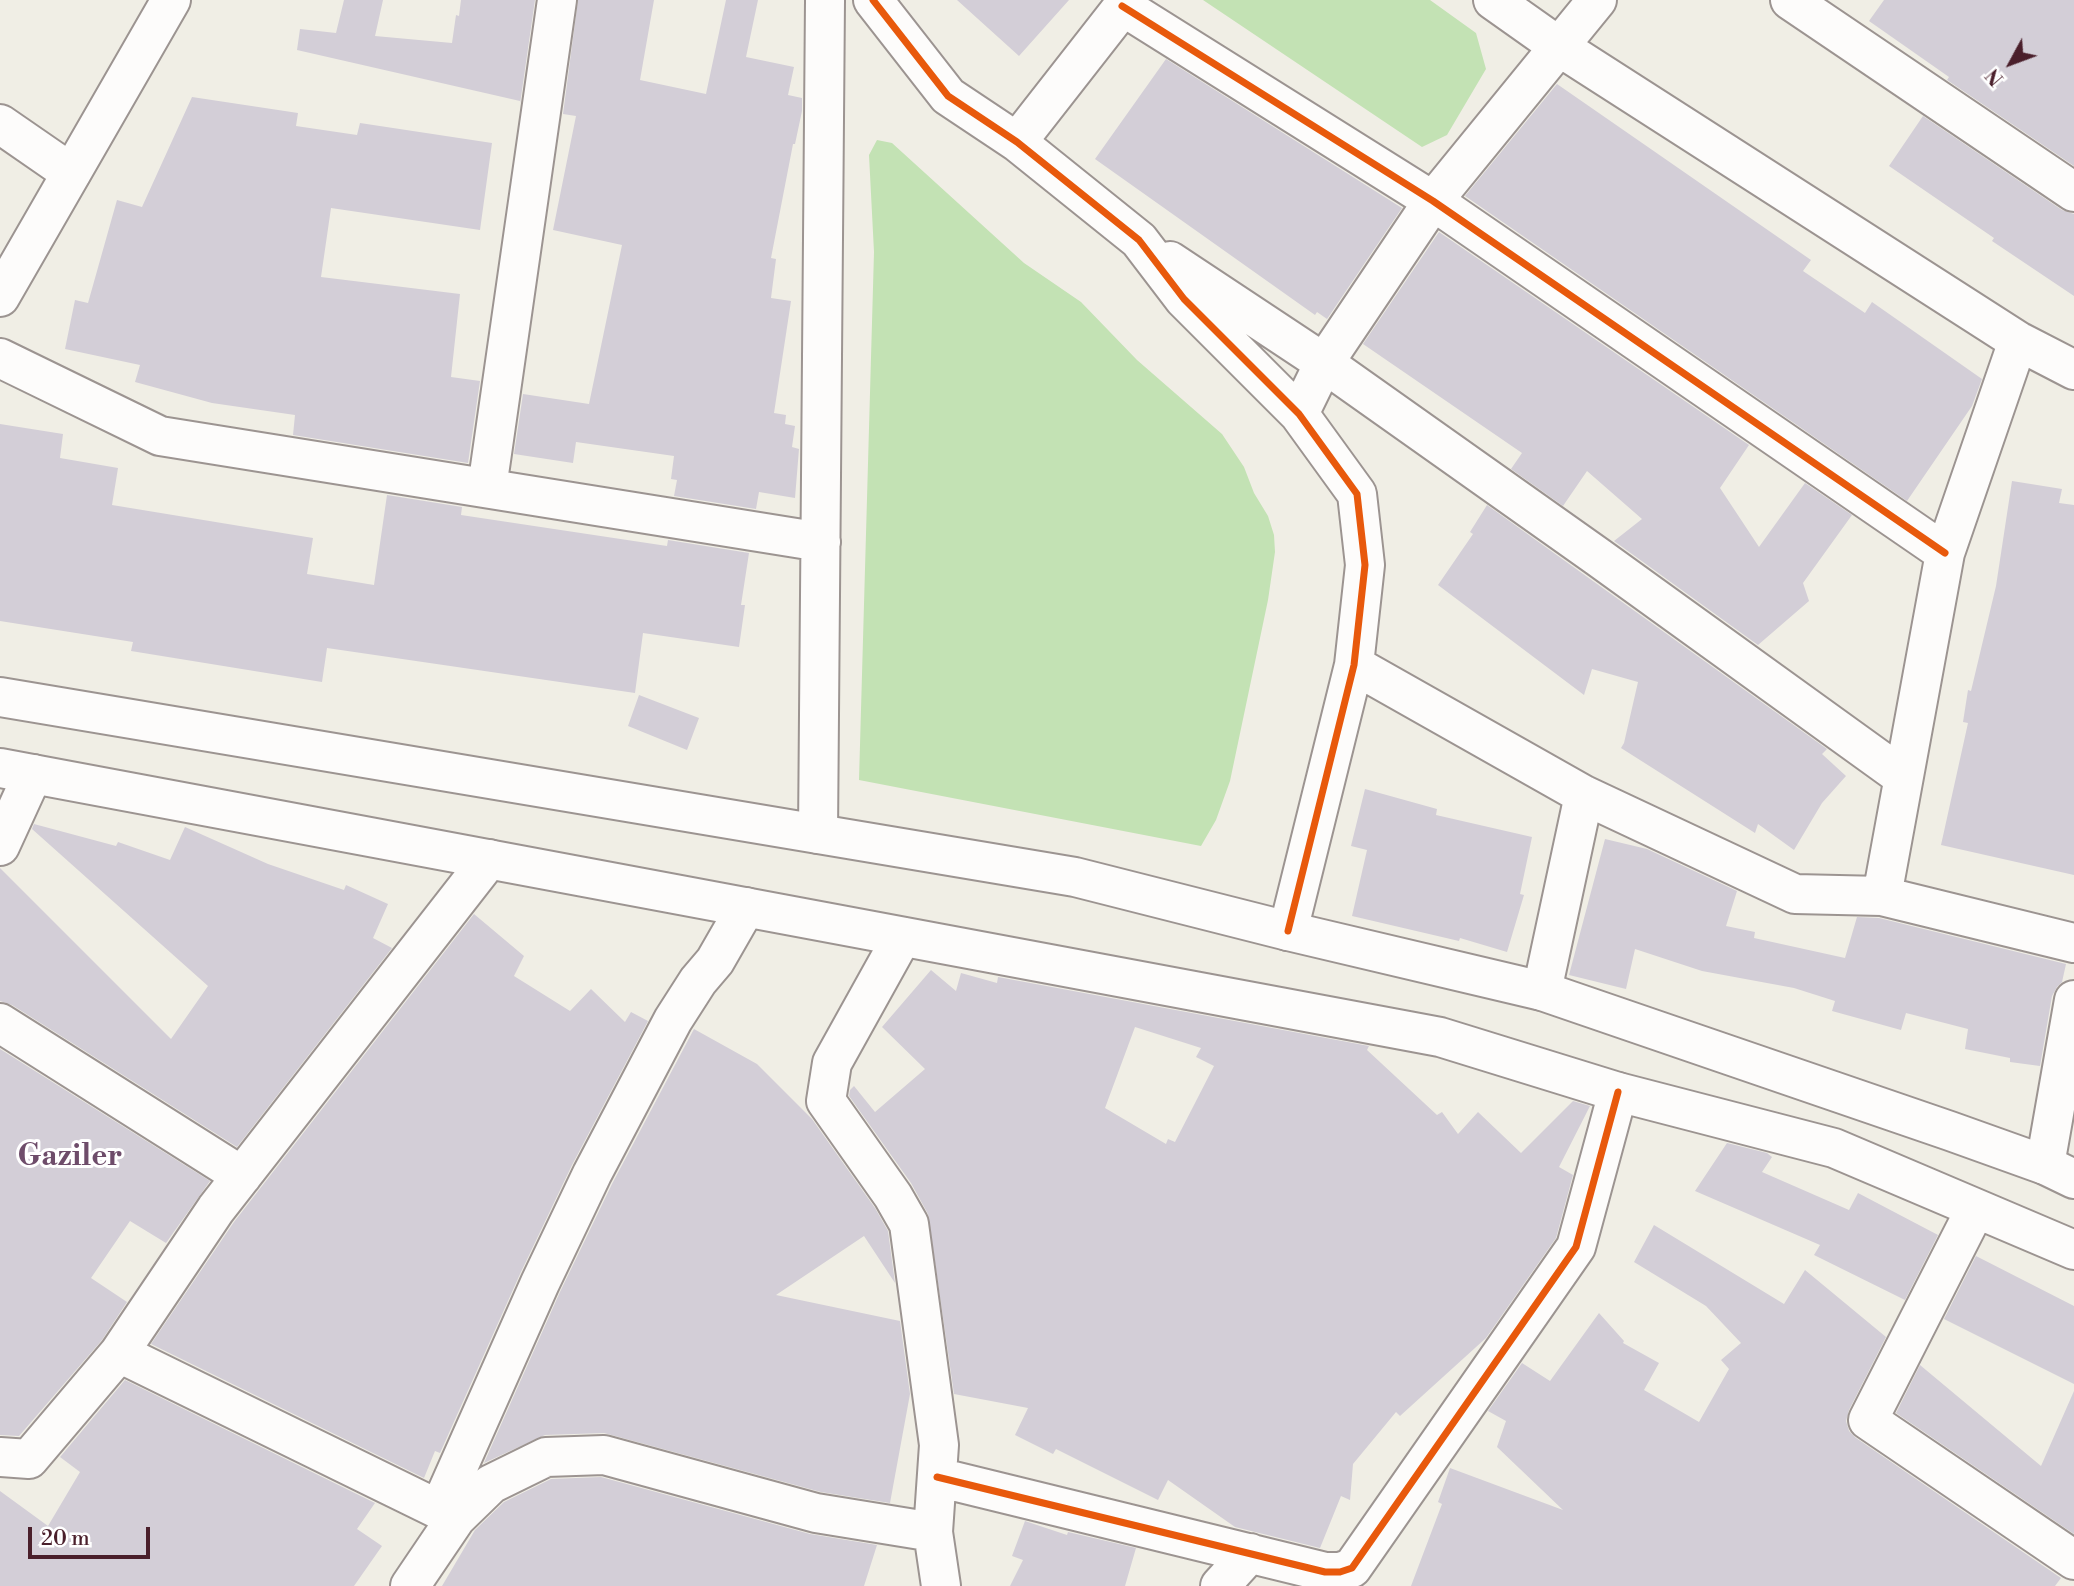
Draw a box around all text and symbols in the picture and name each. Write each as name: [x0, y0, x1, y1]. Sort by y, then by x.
north arrow: [1976, 28, 2046, 98]
text: N: [1981, 63, 2009, 90]
district label: Gaziler: [18, 1140, 122, 1176]
scale bar: [32, 1512, 154, 1556]
text: 20 m: [41, 1526, 90, 1552]

